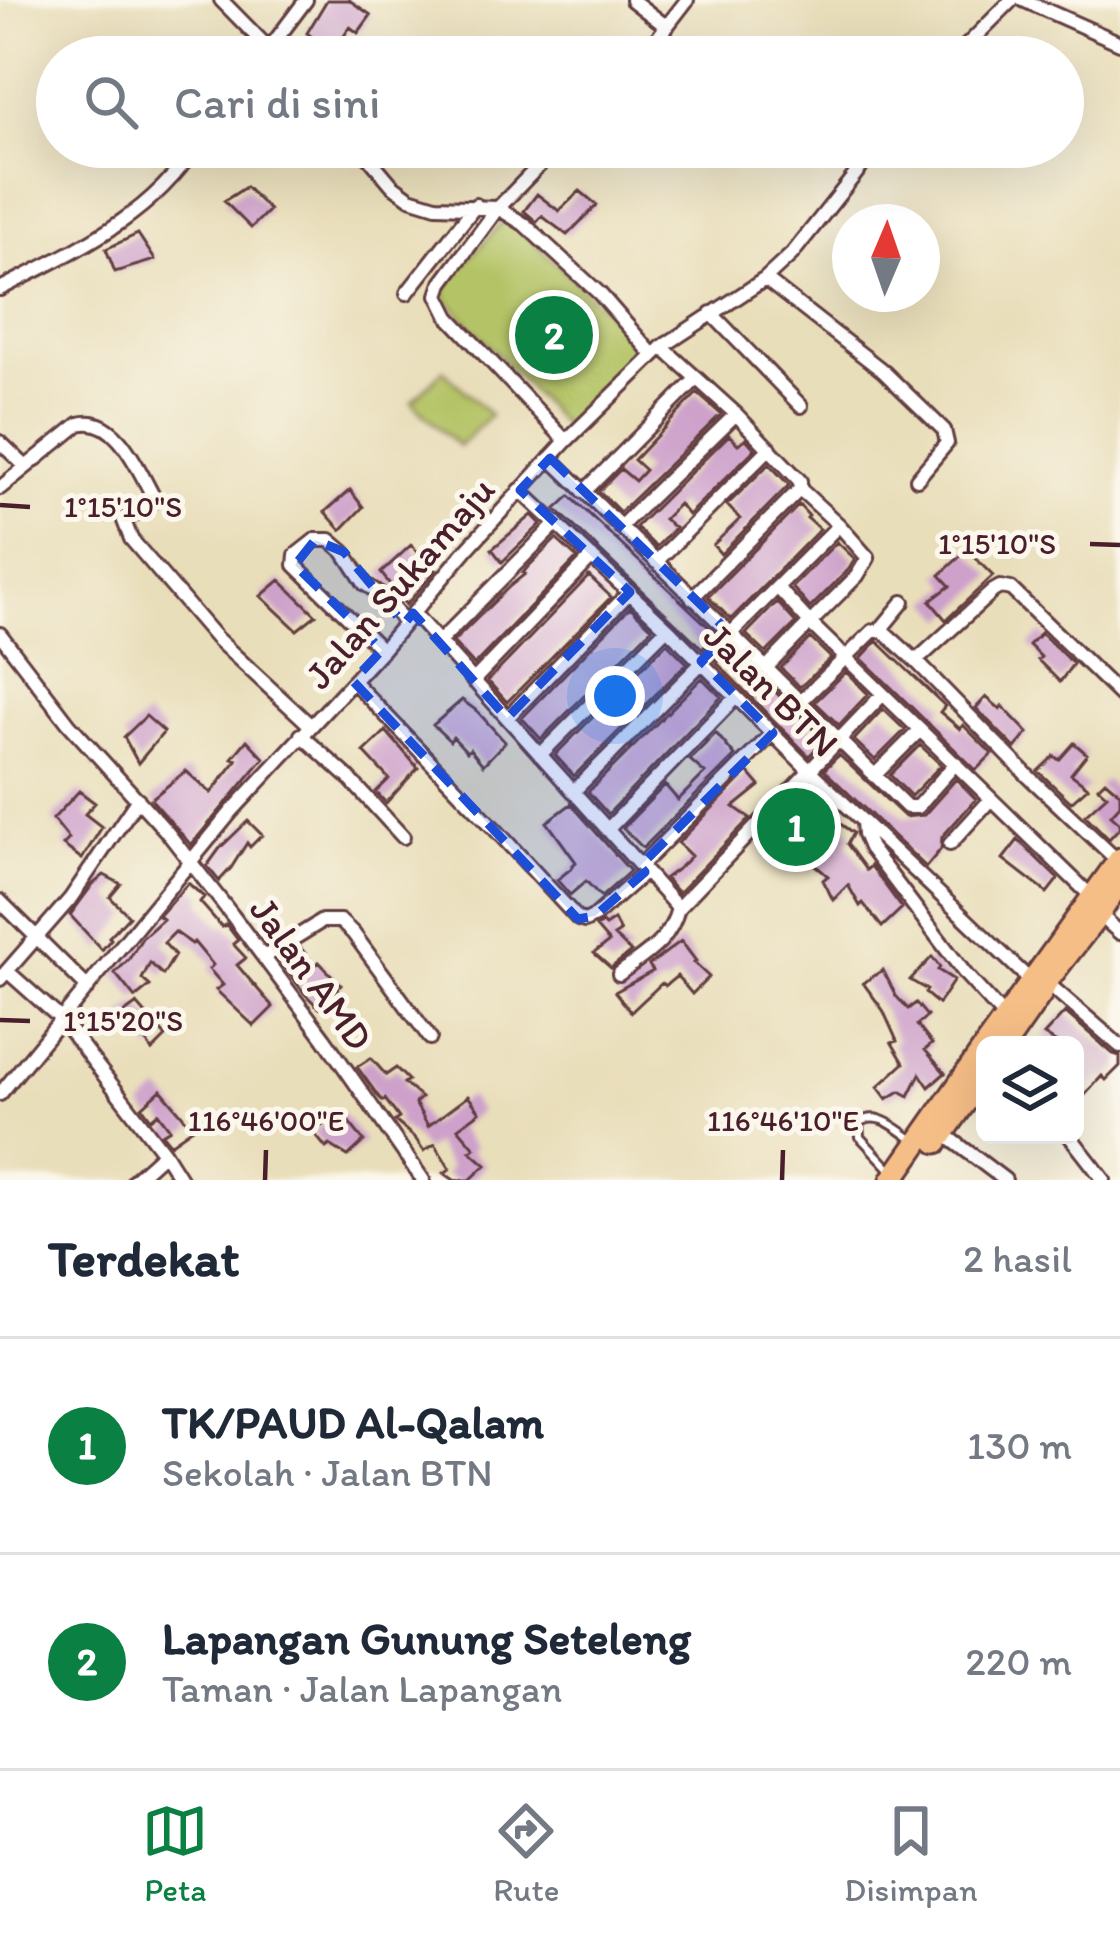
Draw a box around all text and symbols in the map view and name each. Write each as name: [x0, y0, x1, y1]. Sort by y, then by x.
search box: [36, 36, 1084, 168]
icon: search: [78, 69, 144, 135]
text: Cari di sini: [174, 75, 380, 129]
north arrow: [832, 204, 940, 312]
pin: 2: [515, 290, 593, 380]
street label: Jalan Sukamaju: [294, 467, 504, 698]
text: 1°15'10"S: [64, 488, 182, 525]
text: 1°15'10"S: [938, 525, 1056, 562]
street label: Jalan BTN: [695, 612, 849, 766]
your location: [585, 666, 645, 726]
pin: 1: [757, 782, 835, 872]
street label: Jalan AMD: [240, 887, 383, 1059]
text: 1°15'20"S: [63, 1002, 183, 1039]
map controls: [976, 1036, 1084, 1144]
button: layers: [976, 1036, 1084, 1144]
text: 116°46'00"E: [188, 1102, 344, 1139]
text: 116°46'10"E: [707, 1102, 859, 1139]
text: Terdekat: [48, 1228, 240, 1289]
text: 2 hasil: [963, 1235, 1072, 1282]
text: TK/PAUD Al-Qalam: [162, 1395, 544, 1449]
text: 1: [78, 1422, 96, 1469]
text: 130 m: [967, 1422, 1072, 1469]
text: Sekolah · Jalan BTN: [162, 1449, 493, 1496]
text: Lapangan Gunung Seteleng: [162, 1611, 691, 1665]
text: 2: [77, 1638, 97, 1685]
text: 220 m: [965, 1638, 1072, 1685]
text: Taman · Jalan Lapangan: [162, 1665, 562, 1712]
tab: Peta: [142, 1798, 208, 1909]
tab: Rute: [493, 1798, 560, 1909]
tab: Disimpan: [844, 1798, 978, 1909]

